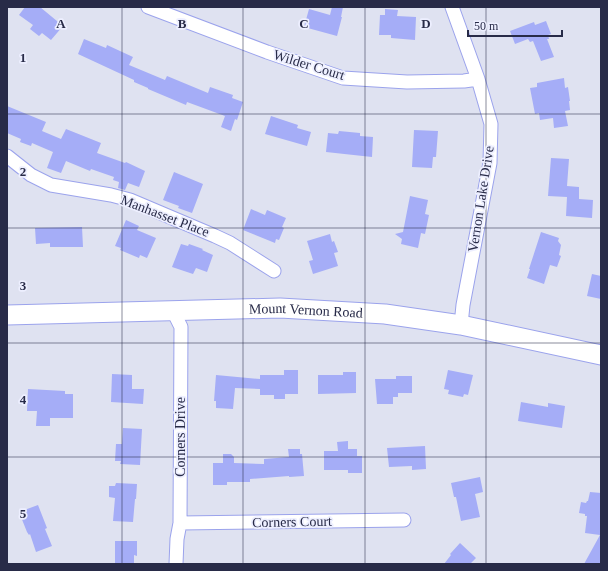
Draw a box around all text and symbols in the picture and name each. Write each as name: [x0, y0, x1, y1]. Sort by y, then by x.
scale bar: [468, 12, 562, 38]
text: A: [56, 16, 66, 31]
text: B: [178, 16, 187, 31]
text: C: [299, 16, 309, 31]
text: D: [421, 16, 431, 31]
text: 50 m: [474, 19, 499, 33]
street label: Wilder Court: [272, 47, 347, 83]
text: 1: [20, 50, 26, 65]
street label: Vernon Lake Drive: [465, 145, 497, 253]
text: 2: [20, 164, 26, 179]
street label: Manhasset Place: [119, 192, 211, 240]
text: 3: [20, 278, 27, 293]
street label: Mount Vernon Road: [249, 300, 363, 320]
text: 4: [20, 392, 27, 407]
street label: Corners Drive: [173, 397, 188, 477]
text: 5: [20, 506, 27, 521]
street label: Corners Court: [252, 514, 332, 530]

